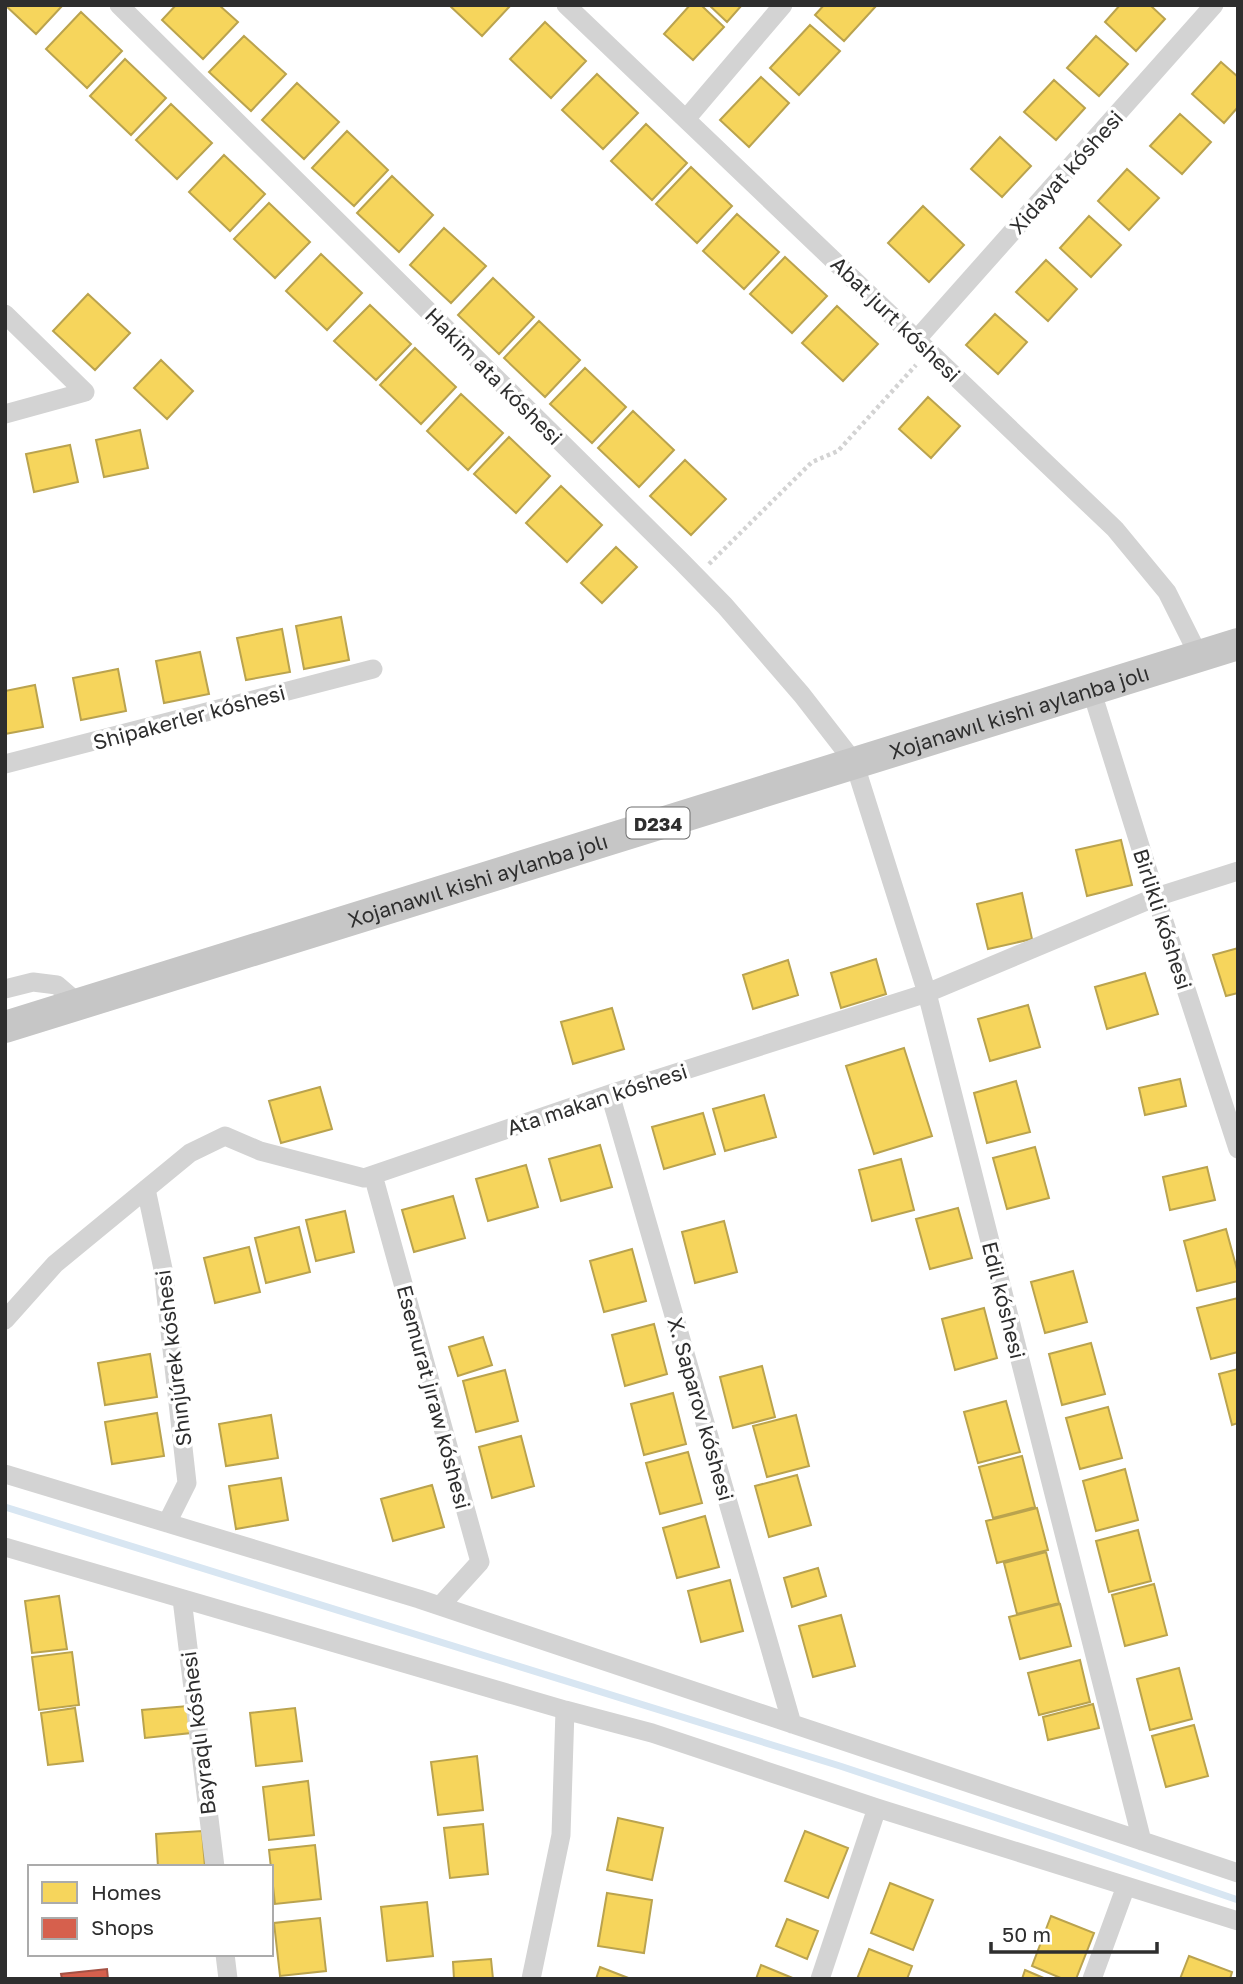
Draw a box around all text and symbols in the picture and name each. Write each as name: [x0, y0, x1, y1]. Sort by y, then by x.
street label: Xidayat kóshesi: [1004, 105, 1128, 239]
street label: Abat jurt kóshesi: [826, 251, 966, 387]
street label: Hakim ata kóshesi: [420, 302, 568, 450]
street label: Xojanawıl kishi aylanba jolı: [886, 659, 1152, 765]
street label: Shipakerler kóshesi: [90, 679, 288, 755]
road number: D234: [626, 808, 690, 838]
street label: Xojanawıl kishi aylanba jolı: [345, 828, 611, 933]
street label: Birlikli kóshesi: [1128, 845, 1198, 993]
street label: Ata makan kóshesi: [504, 1058, 690, 1140]
street label: Edil kóshesi: [977, 1239, 1031, 1361]
street label: Shınjúrek kóshesi: [149, 1268, 197, 1448]
street label: Esemurat jıraw kóshesi: [392, 1282, 476, 1512]
street label: X. Saparov kóshesi: [662, 1314, 740, 1504]
street label: Bayraqlı kóshesi: [175, 1650, 221, 1816]
legend: [28, 1865, 273, 1956]
text: Homes: [91, 1879, 161, 1905]
scale bar: [991, 1910, 1157, 1954]
text: Shops: [91, 1914, 154, 1940]
text: 50 m: [1002, 1921, 1051, 1947]

